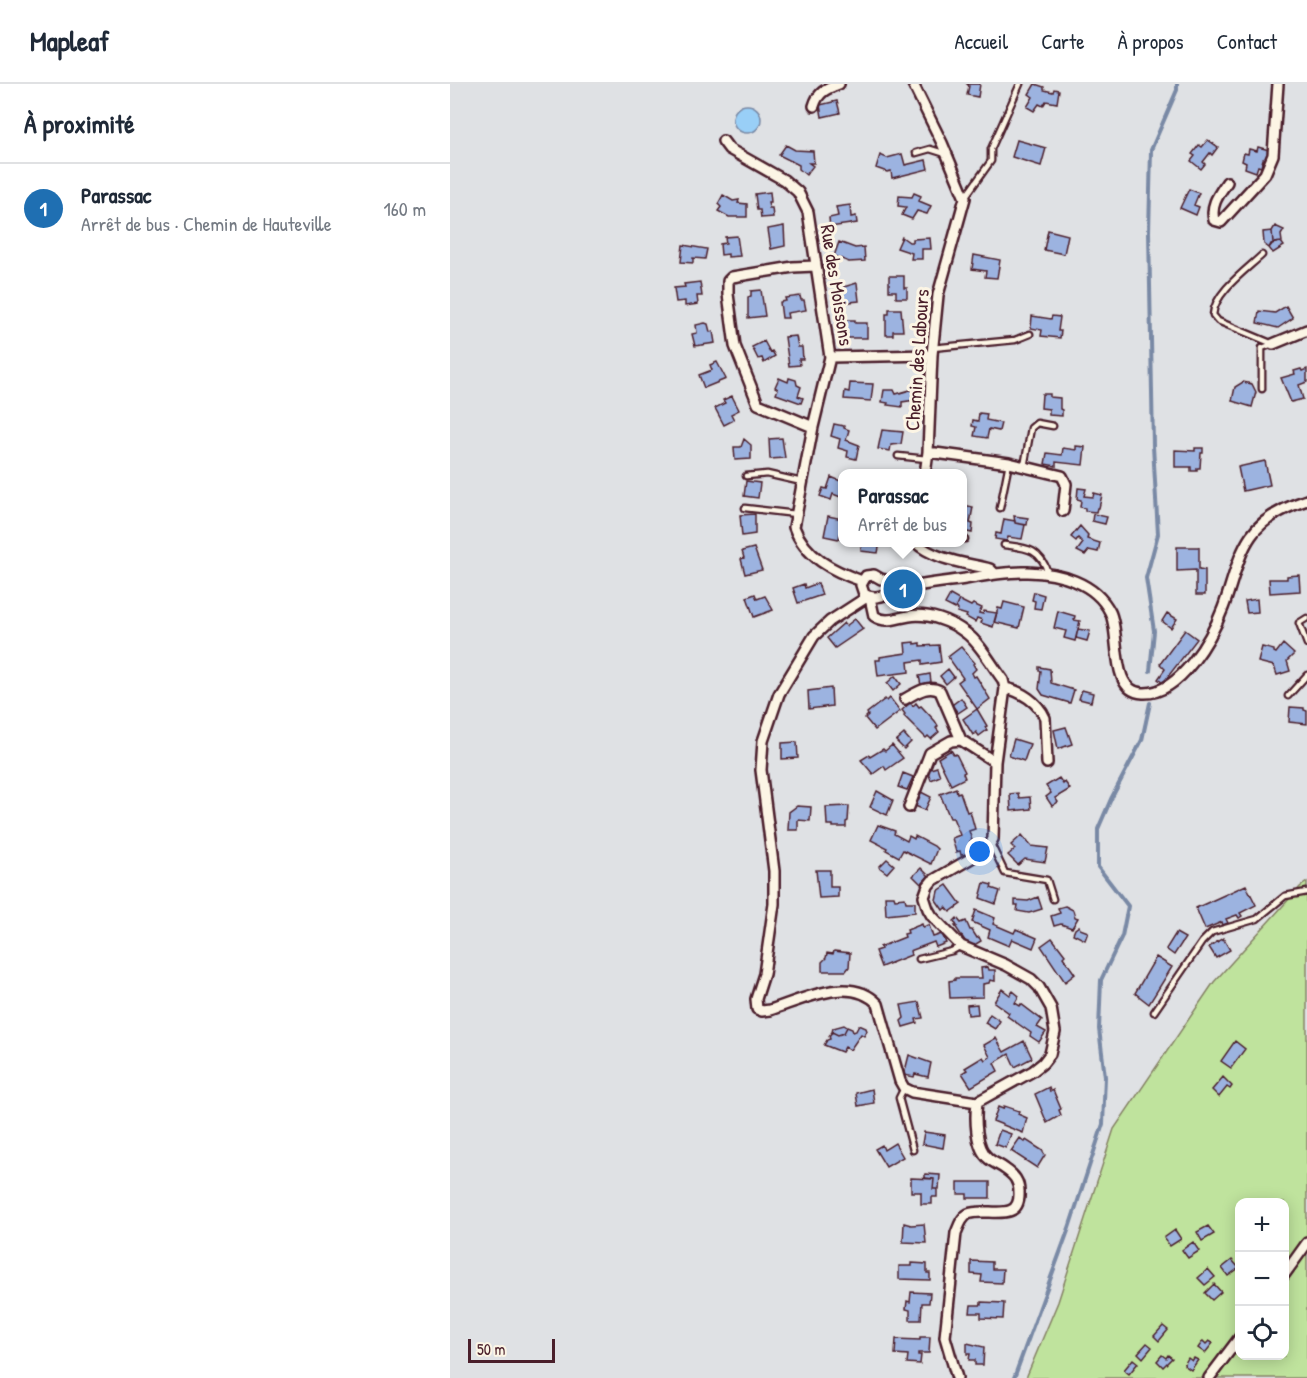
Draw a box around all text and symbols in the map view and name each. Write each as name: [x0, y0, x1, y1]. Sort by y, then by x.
text: Mapleaf: [30, 22, 109, 60]
text: Accueil: [955, 27, 1008, 56]
text: Carte: [1041, 27, 1085, 56]
text: À propos: [1118, 27, 1184, 56]
text: Contact: [1217, 27, 1277, 56]
text: À proximité: [24, 106, 135, 141]
text: Parassac: [81, 180, 151, 210]
text: 1: [40, 195, 47, 222]
text: 160 m: [384, 195, 426, 222]
text: Arrêt de bus · Chemin de Hauteville: [81, 210, 332, 237]
street label: Rue des Moissons: [815, 222, 860, 348]
street label: Chemin des Labours: [898, 288, 935, 432]
popup: [838, 469, 967, 547]
text: Parassac: [858, 480, 928, 510]
text: Arrêt de bus: [858, 510, 947, 537]
pin: 1: [884, 566, 922, 612]
your location: [965, 837, 994, 866]
map controls: [1235, 1198, 1289, 1360]
button: +: [1235, 1198, 1289, 1252]
button: −: [1235, 1252, 1289, 1306]
button: locate: [1235, 1306, 1289, 1360]
scale bar: [468, 1336, 555, 1364]
text: 50 m: [477, 1338, 506, 1360]

